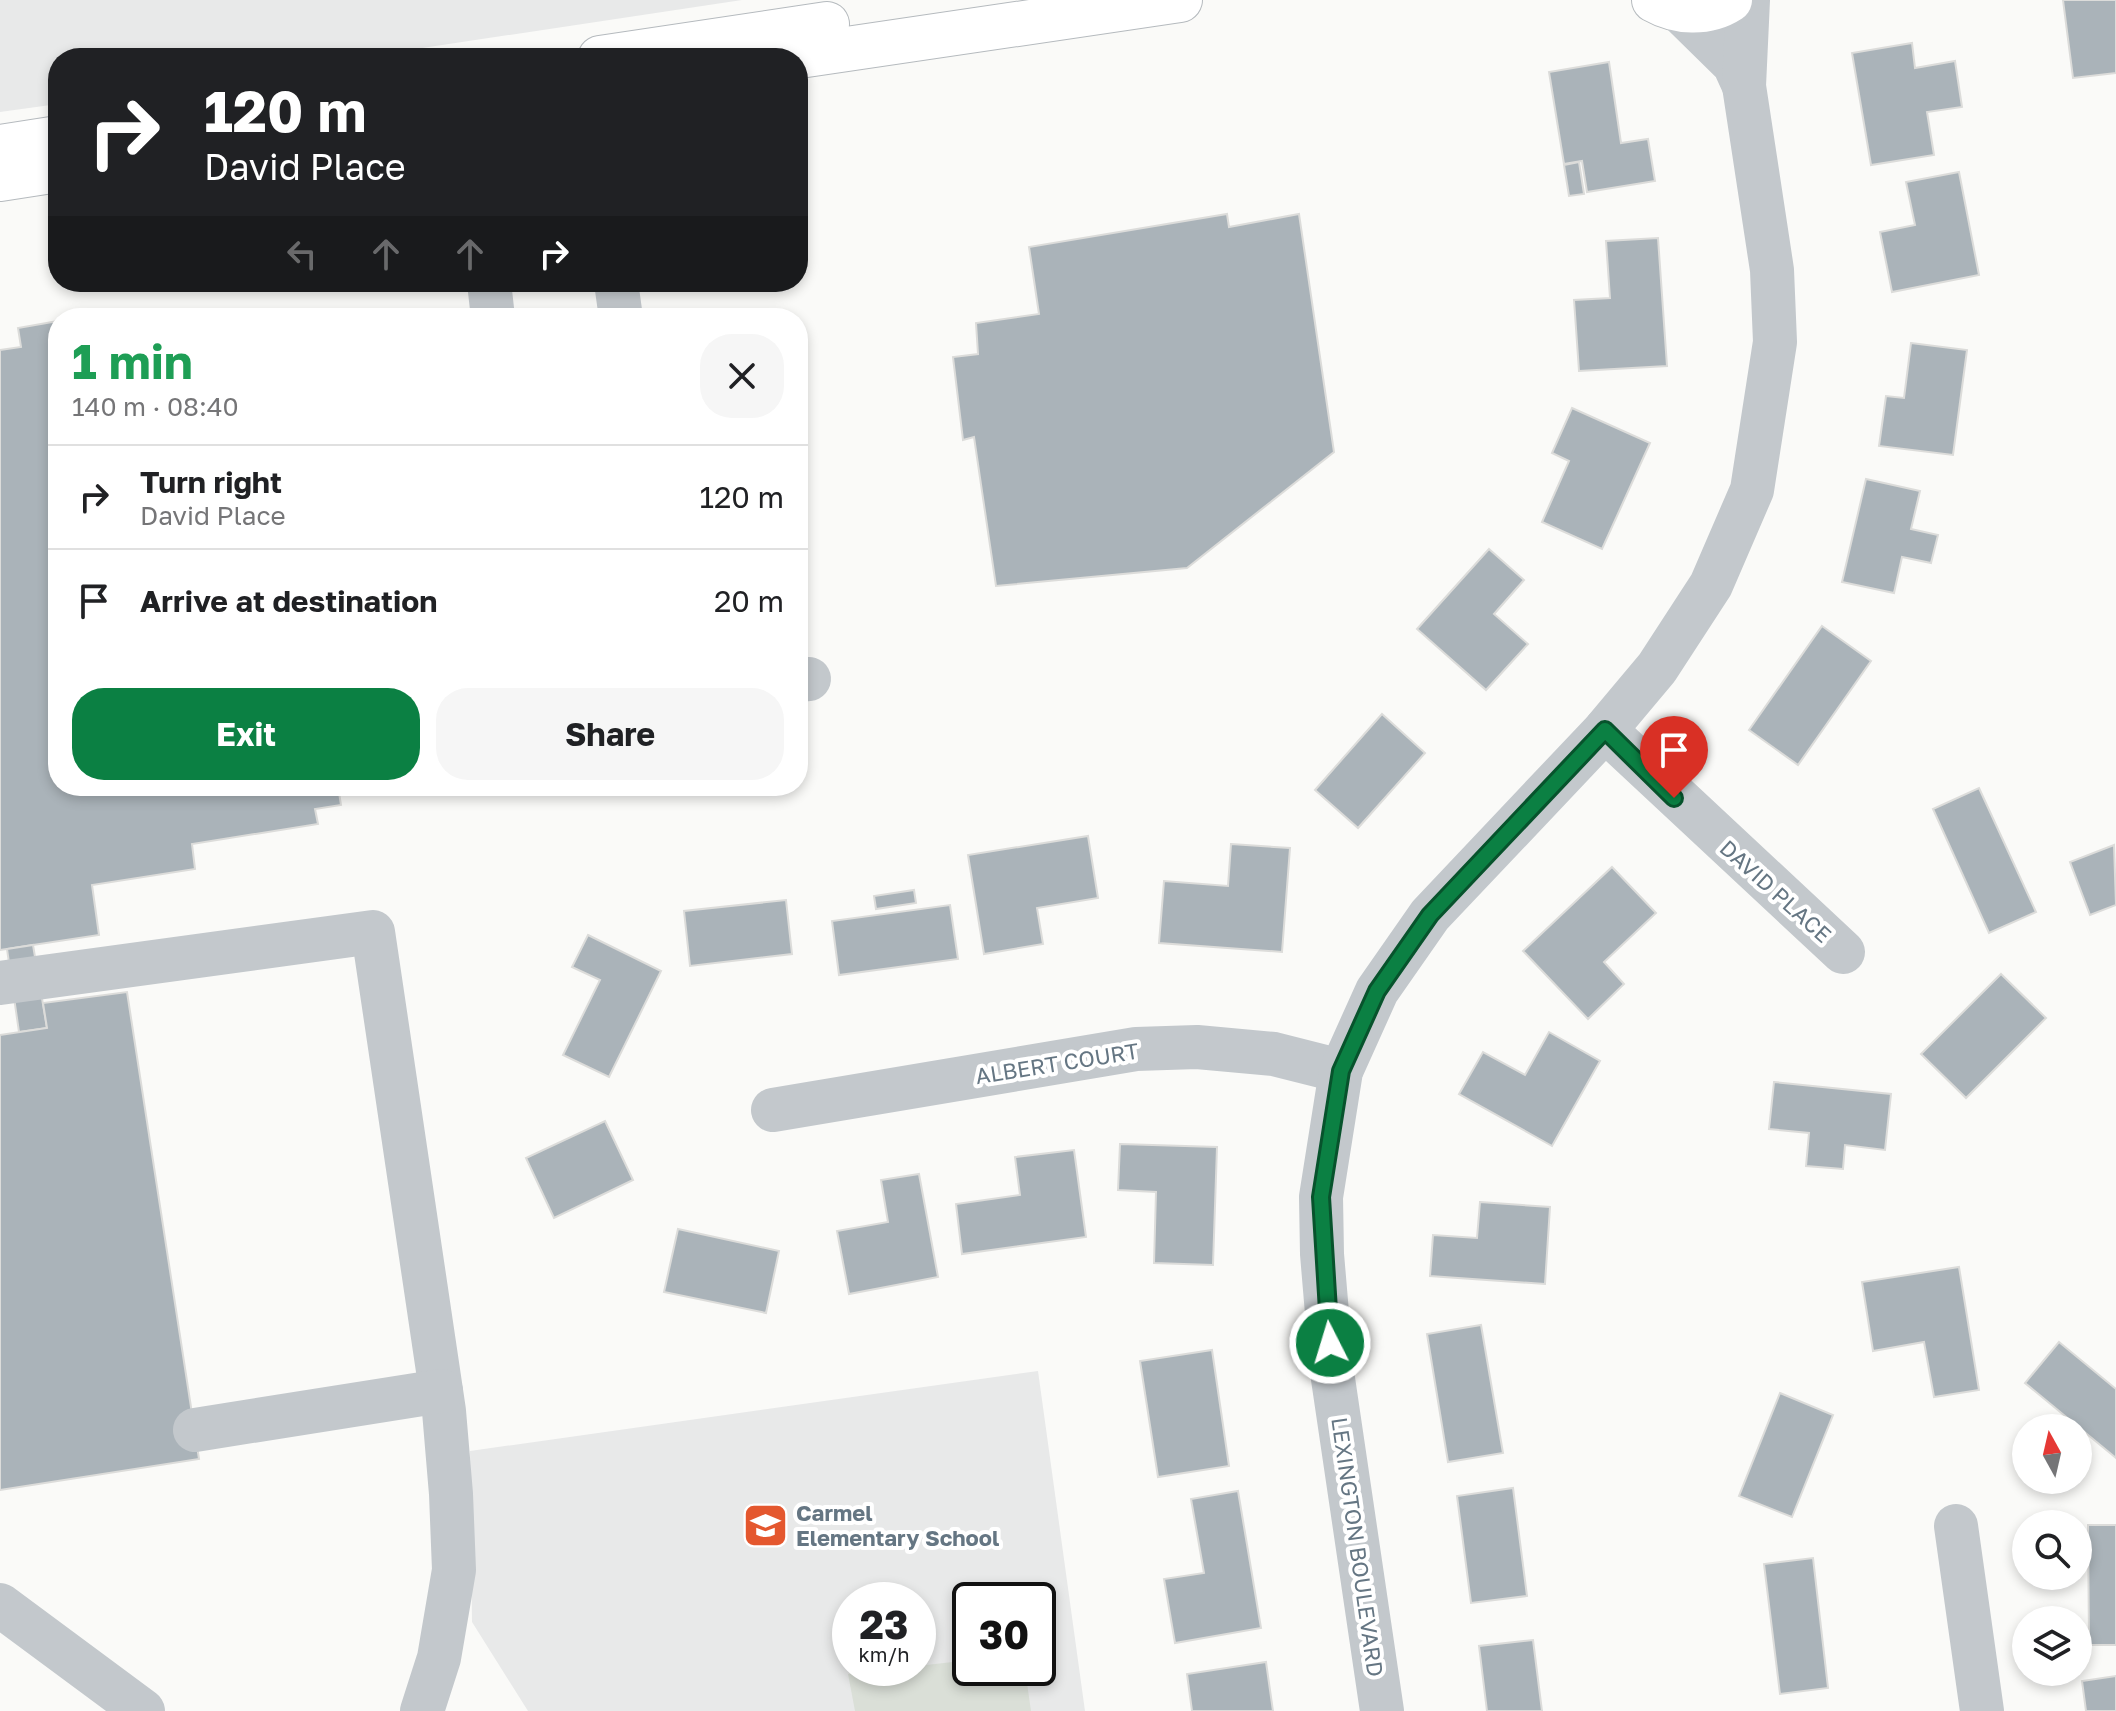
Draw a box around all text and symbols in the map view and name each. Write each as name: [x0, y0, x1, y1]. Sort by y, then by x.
text: 120 m: [204, 77, 366, 144]
icon: right: [72, 80, 176, 184]
text: David Place: [204, 145, 406, 188]
icon: left: [280, 232, 324, 276]
icon: ahead: [364, 232, 408, 276]
icon: ahead: [448, 232, 492, 276]
icon: right: [532, 232, 576, 276]
text: 1 min: [72, 332, 193, 390]
button: close: [700, 334, 784, 418]
text: 140 m · 08:40: [72, 391, 239, 422]
text: Turn right: [140, 464, 282, 500]
icon: right: [72, 475, 116, 519]
text: 120 m: [699, 479, 784, 515]
text: David Place: [140, 500, 286, 531]
icon: arrive: [72, 579, 116, 623]
text: Arrive at destination: [140, 583, 437, 619]
text: 20 m: [714, 583, 784, 619]
button: Exit: [72, 688, 420, 780]
button: Share: [436, 688, 784, 780]
pin: [1640, 716, 1708, 798]
icon: arrive: [1652, 728, 1696, 772]
street label: DAVID PLACE: [1715, 834, 1837, 948]
street label: ALBERT COURT: [973, 1037, 1141, 1089]
position arrow: [1288, 1301, 1372, 1385]
north arrow: [2012, 1414, 2092, 1494]
map controls: [2012, 1414, 2092, 1686]
street label: LEXINGTON BOULEVARD: [1326, 1415, 1390, 1679]
place label: Carmel Elementary School: [796, 1499, 999, 1551]
school or university icon: Carmel Elementary School: [741, 1501, 789, 1549]
button: search: [2012, 1510, 2092, 1590]
speed limit sign: 30: [952, 1582, 1056, 1686]
text: 23: [860, 1600, 908, 1648]
button: layers: [2012, 1606, 2092, 1686]
text: km/h: [859, 1642, 909, 1666]

